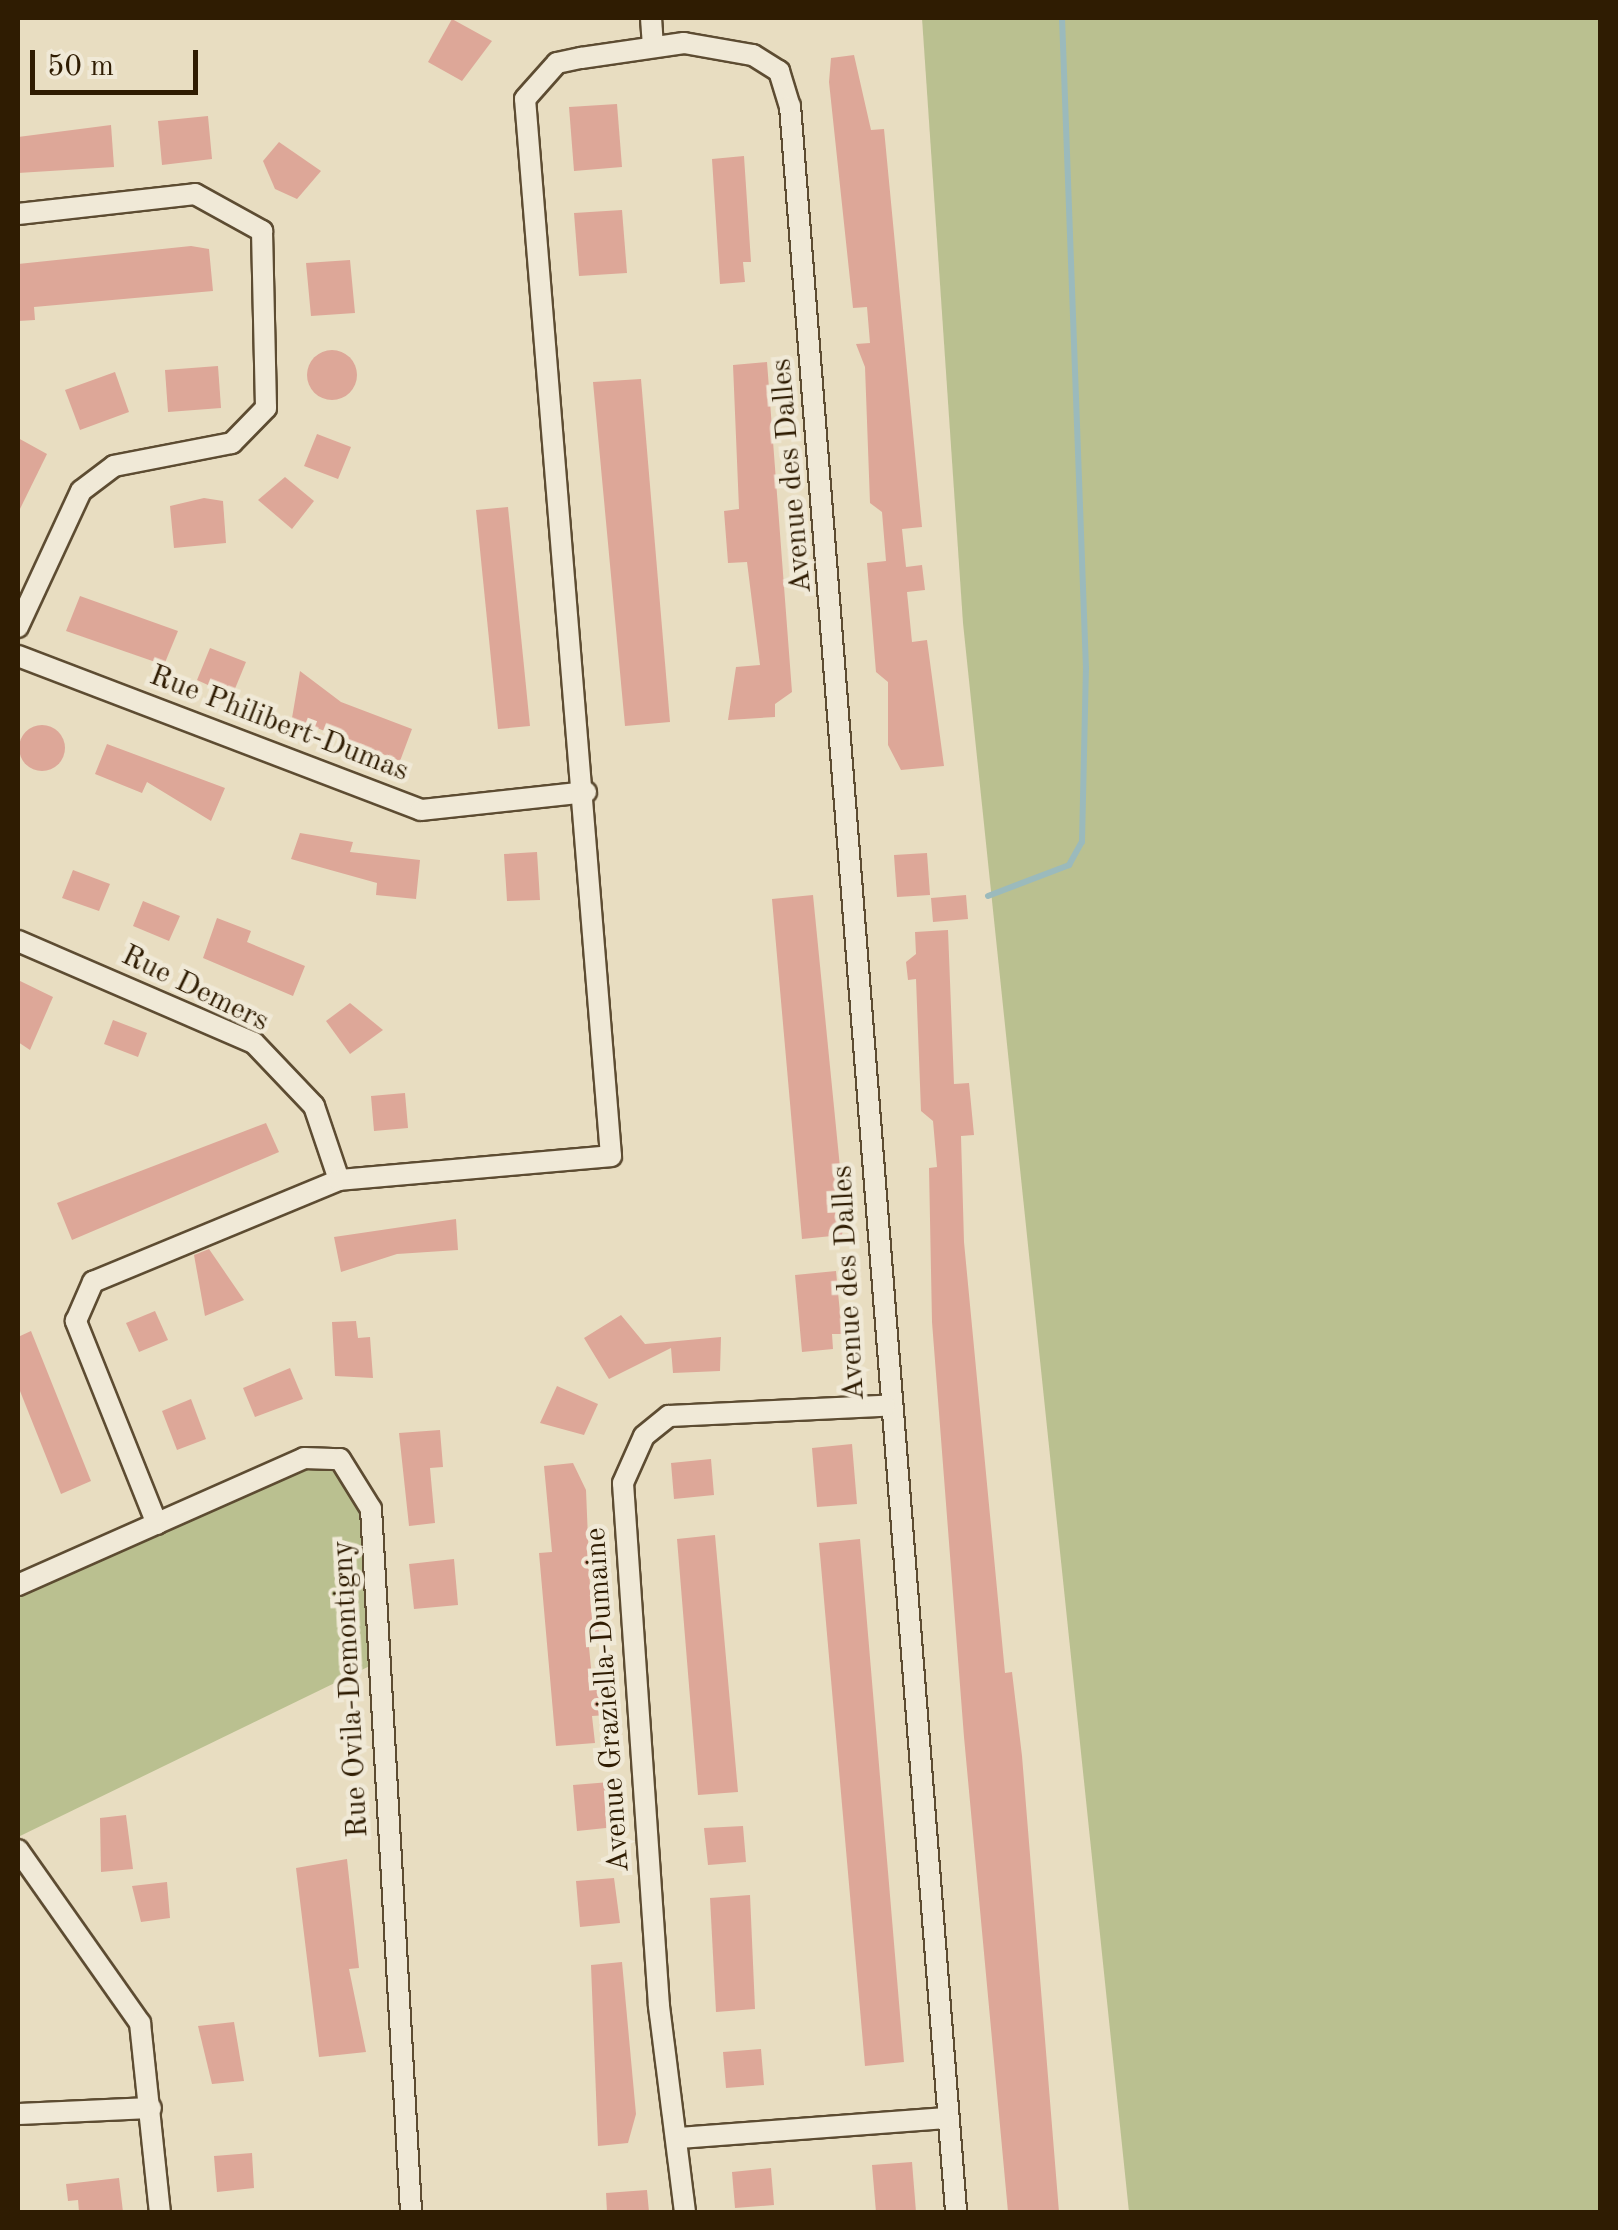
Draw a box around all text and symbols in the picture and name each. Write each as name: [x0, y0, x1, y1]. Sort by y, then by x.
scale bar: [35, 30, 202, 92]
text: 50 m: [47, 52, 114, 82]
street label: Avenue des Dalles: [764, 357, 820, 595]
street label: Rue Philibert-Dumas: [144, 658, 414, 790]
street label: Rue Demers: [115, 938, 275, 1040]
street label: Avenue des Dalles: [825, 1164, 873, 1402]
street label: Avenue Graziella-Dumaine: [578, 1526, 638, 1874]
street label: Rue Ovila-Demontigny: [325, 1539, 377, 1839]

